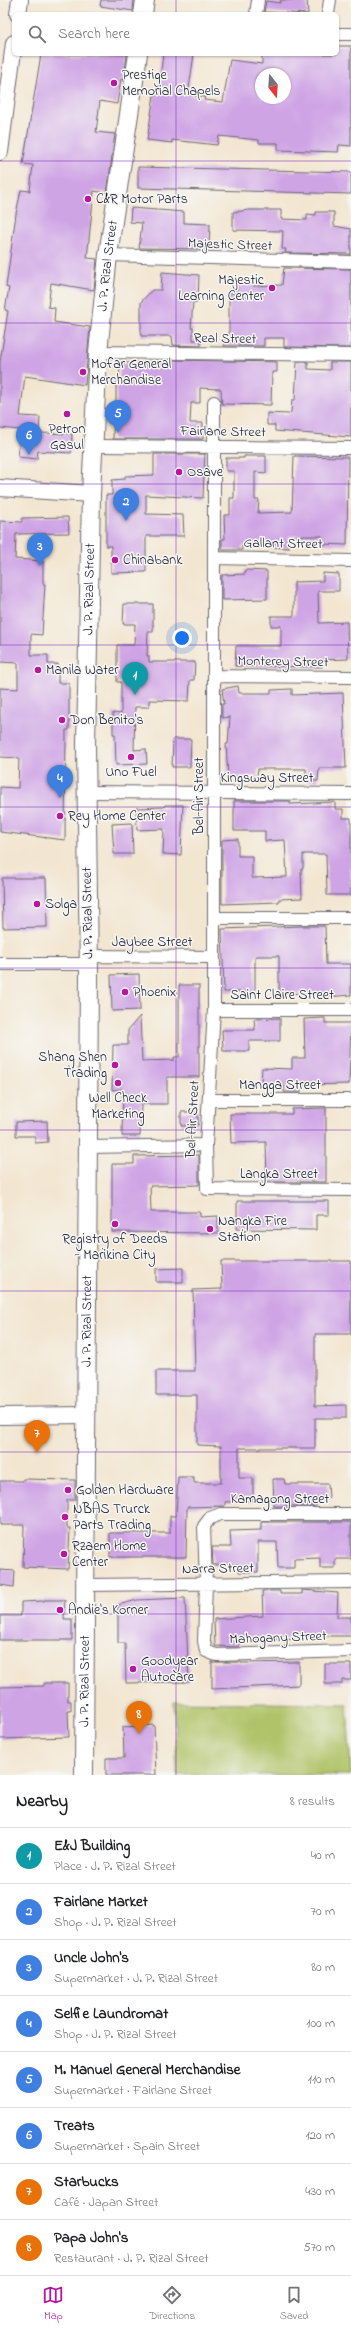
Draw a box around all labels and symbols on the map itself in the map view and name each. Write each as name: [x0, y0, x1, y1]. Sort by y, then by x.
place label: Prestige Memorial Chapels: [122, 65, 220, 102]
north arrow: [255, 68, 291, 104]
marker: Prestige Memorial Chapels: [109, 78, 119, 88]
place label: C&R Motor Parts: [96, 189, 188, 210]
marker: C&R Motor Parts: [83, 194, 93, 204]
street label: J. P. Rizal Street: [92, 218, 124, 312]
street label: Majestic Street: [187, 233, 273, 257]
place label: Majestic Learning Center: [178, 270, 265, 308]
marker: Majestic Learning Center: [267, 283, 277, 293]
street label: Real Street: [193, 328, 257, 350]
place label: Mofar General Merchandise: [91, 354, 171, 391]
marker: Mofar General Merchandise: [78, 367, 88, 377]
pin: 5: [105, 400, 131, 433]
marker: Petron Gasul: [62, 409, 72, 419]
place label: Petron Gasul: [49, 419, 85, 456]
street label: Fairlane Street: [179, 421, 266, 443]
pin: 6: [16, 422, 42, 455]
place label: Osave: [187, 462, 224, 483]
marker: Osave: [174, 467, 184, 477]
pin: 2: [113, 488, 139, 521]
pin: 3: [27, 533, 53, 566]
street label: Gallant Street: [243, 533, 323, 555]
street label: J. P. Rizal Street: [78, 543, 101, 635]
place label: Chinabank: [123, 550, 183, 571]
marker: Chinabank: [110, 555, 120, 565]
your location: [172, 628, 192, 648]
street label: Monterey Street: [237, 651, 329, 674]
place label: Manila Water: [46, 660, 119, 681]
pin: 1: [122, 662, 148, 695]
marker: Manila Water: [33, 665, 43, 675]
place label: Don Benito's: [69, 710, 144, 731]
marker: Don Benito's: [57, 715, 67, 725]
marker: Uno Fuel: [126, 752, 136, 762]
street label: Bel-Air Street: [189, 757, 210, 836]
place label: Uno Fuel: [105, 762, 157, 783]
pin: 4: [47, 765, 73, 798]
street label: Kingsway Street: [221, 768, 314, 790]
place label: Rey Home Center: [68, 806, 166, 828]
marker: Rey Home Center: [55, 811, 65, 821]
street label: J. P. Rizal Street: [77, 867, 99, 959]
place label: Solga: [45, 894, 77, 916]
marker: Solga: [32, 899, 42, 909]
street label: Jaybee Street: [112, 932, 193, 954]
place label: Phoenix: [133, 982, 176, 1003]
street label: Saint Claire Street: [230, 985, 334, 1006]
marker: Phoenix: [120, 987, 130, 997]
place label: Shang Shen Trading: [38, 1047, 107, 1085]
marker: Shang Shen Trading: [110, 1060, 120, 1070]
street label: Mangga Street: [239, 1075, 321, 1097]
marker: Well Check Marketing: [113, 1078, 123, 1088]
street label: Bel-Air Street: [180, 1079, 206, 1159]
place label: Well Check Marketing: [89, 1088, 148, 1126]
street label: Langka Street: [240, 1164, 318, 1186]
place label: Nangka Fire Station: [218, 1211, 288, 1248]
marker: Registry of Deeds - Marikina City: [110, 1219, 120, 1229]
marker: Nangka Fire Station: [205, 1224, 215, 1234]
place label: Registry of Deeds - Marikina City: [62, 1229, 168, 1267]
street label: J. P. Rizal Street: [76, 1275, 98, 1367]
pin: 7: [24, 1420, 50, 1453]
place label: Golden Hardware: [76, 1480, 175, 1501]
marker: Golden Hardware: [63, 1485, 73, 1495]
street label: Kamagong Street: [231, 1489, 329, 1511]
place label: NBAS Trurck Parts Trading: [73, 1499, 151, 1537]
marker: NBAS Trurck Parts Trading: [60, 1512, 70, 1522]
place label: Rzaem Home Center: [72, 1536, 147, 1573]
marker: Rzaem Home Center: [59, 1549, 69, 1559]
street label: Narra Street: [182, 1558, 254, 1580]
place label: Andie's Korner: [68, 1600, 149, 1621]
marker: Andie's Korner: [55, 1605, 65, 1615]
street label: Mahogany Street: [229, 1626, 327, 1651]
street label: J. P. Rizal Street: [74, 1635, 95, 1727]
place label: Goodyear Autocare: [141, 1651, 199, 1688]
marker: Goodyear Autocare: [128, 1664, 138, 1674]
pin: 8: [126, 1701, 152, 1734]

